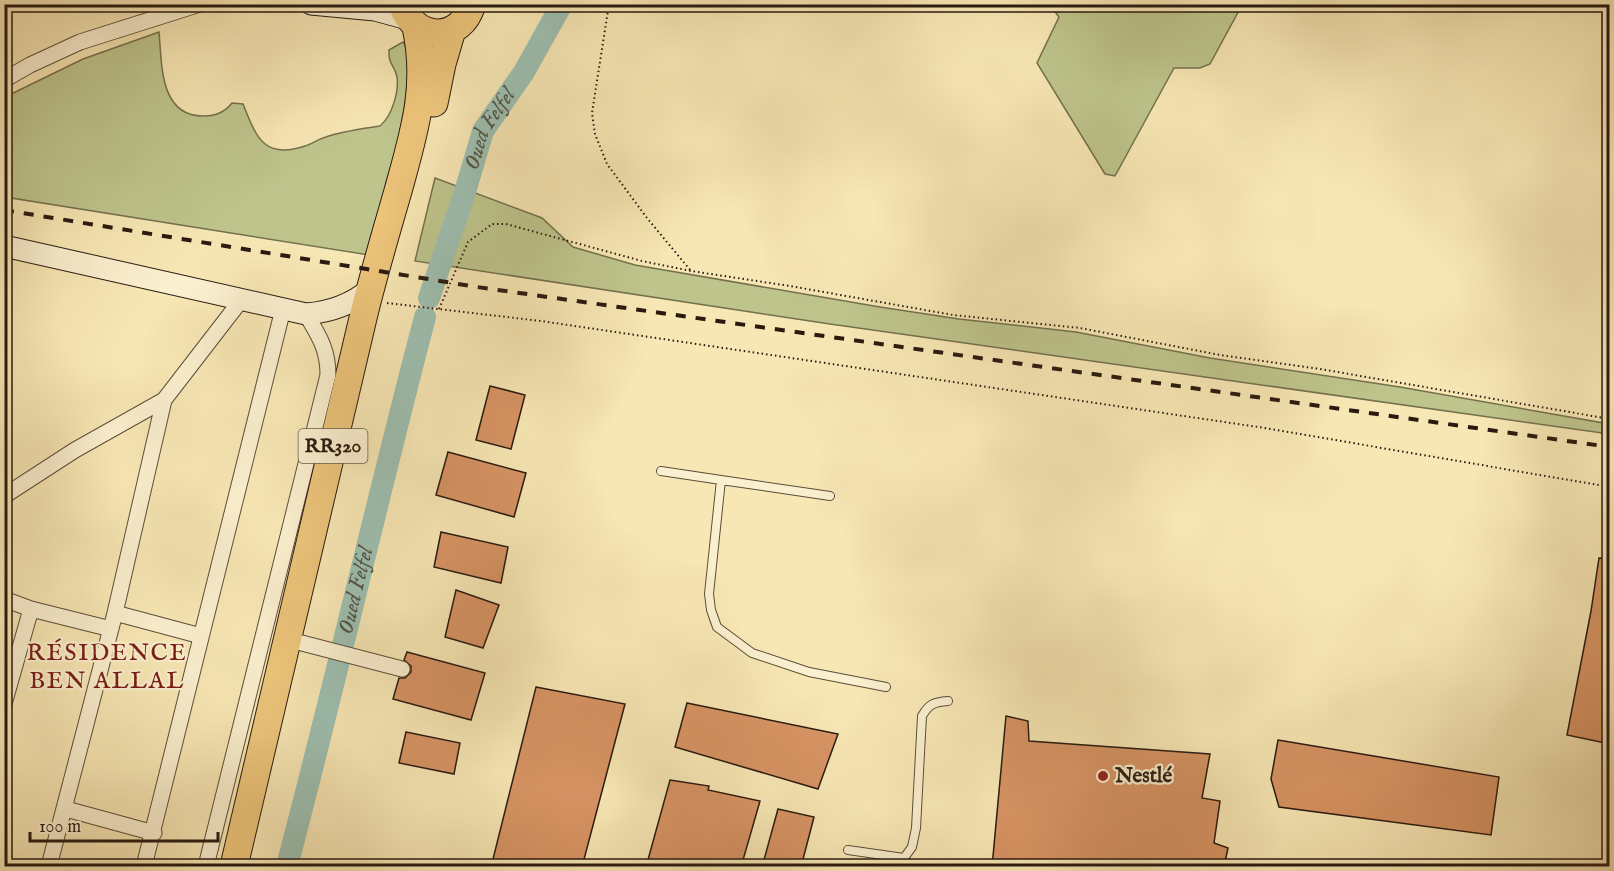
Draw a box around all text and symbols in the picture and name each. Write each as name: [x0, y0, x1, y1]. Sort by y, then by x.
water label: Oued Felfel: [458, 81, 523, 173]
road number: RR320: [298, 429, 368, 463]
water label: Oued Felfel: [332, 542, 381, 637]
district label: RÉSIDENCE BEN ALLAL: [27, 638, 187, 697]
place label: Nestlé: [1114, 763, 1172, 790]
marker: Nestlé: [1096, 769, 1110, 783]
scale bar: [30, 805, 218, 843]
text: 100 m: [39, 816, 81, 839]

